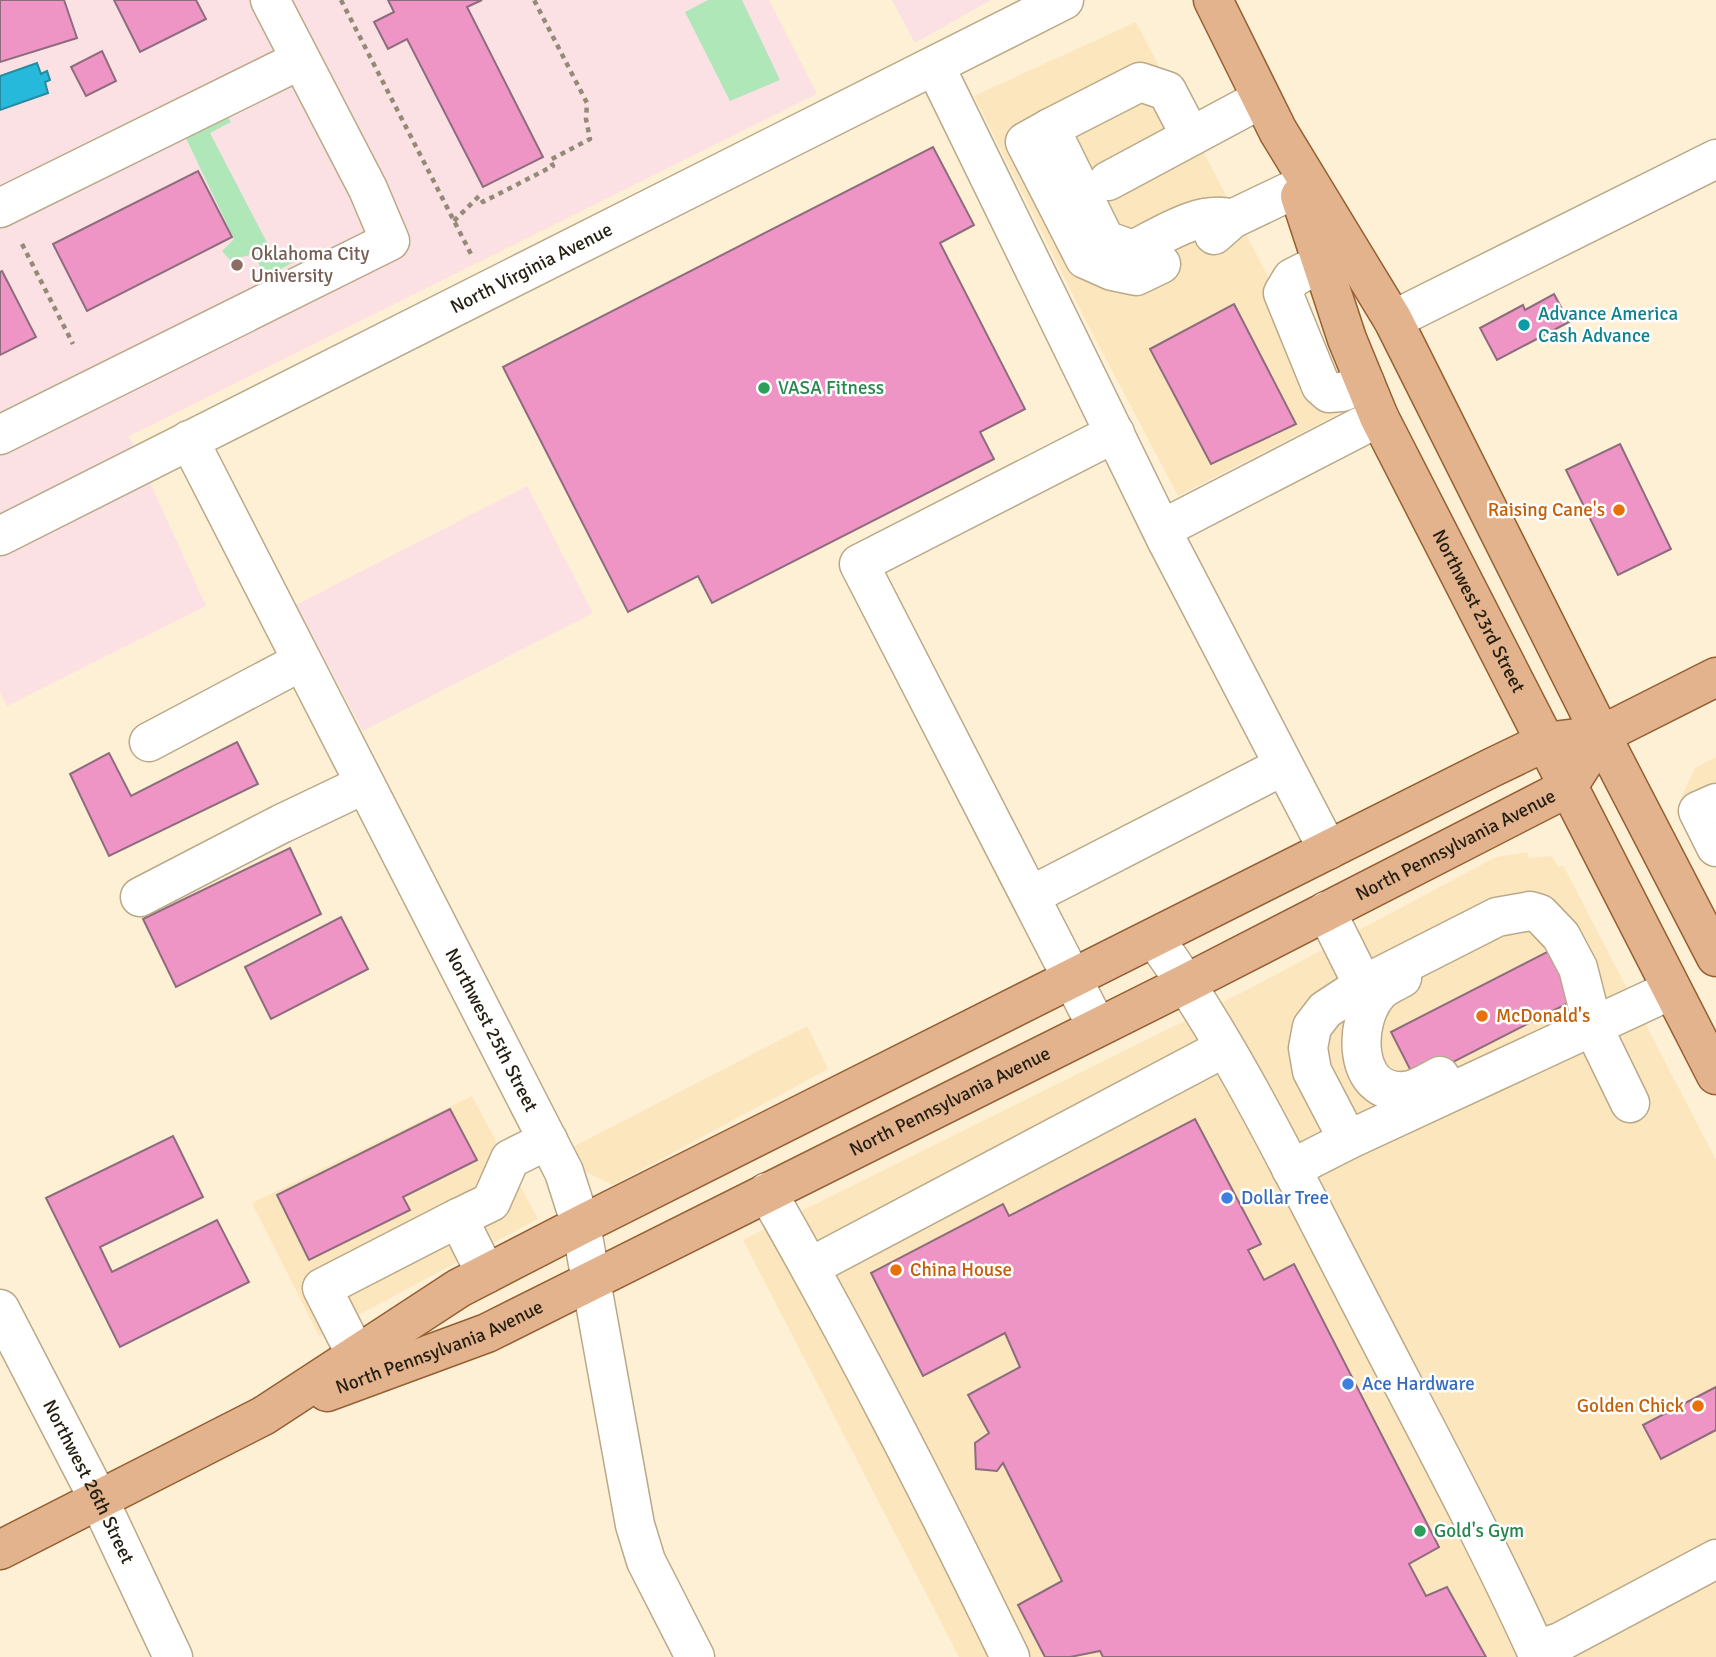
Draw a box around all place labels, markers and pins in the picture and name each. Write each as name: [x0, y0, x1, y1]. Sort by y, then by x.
place label: Oklahoma City University: [251, 242, 369, 288]
marker: Oklahoma City University: [229, 257, 245, 273]
place label: Advance America Cash Advance: [1538, 302, 1678, 348]
marker: Advance America Cash Advance: [1516, 317, 1532, 333]
place label: VASA Fitness: [778, 376, 884, 400]
marker: VASA Fitness: [756, 380, 772, 396]
place label: Raising Cane's: [1488, 498, 1605, 522]
marker: Raising Cane's: [1611, 502, 1627, 518]
place label: McDonald's: [1496, 1004, 1590, 1028]
marker: McDonald's: [1474, 1008, 1490, 1024]
place label: Dollar Tree: [1241, 1186, 1329, 1210]
marker: Dollar Tree: [1219, 1190, 1235, 1206]
place label: China House: [910, 1258, 1012, 1282]
marker: China House: [888, 1262, 904, 1278]
place label: Ace Hardware: [1362, 1372, 1475, 1396]
marker: Ace Hardware: [1340, 1376, 1356, 1392]
place label: Golden Chick: [1577, 1394, 1684, 1418]
marker: Golden Chick: [1690, 1398, 1706, 1414]
place label: Gold's Gym: [1434, 1519, 1524, 1543]
marker: Gold's Gym: [1412, 1523, 1428, 1539]

